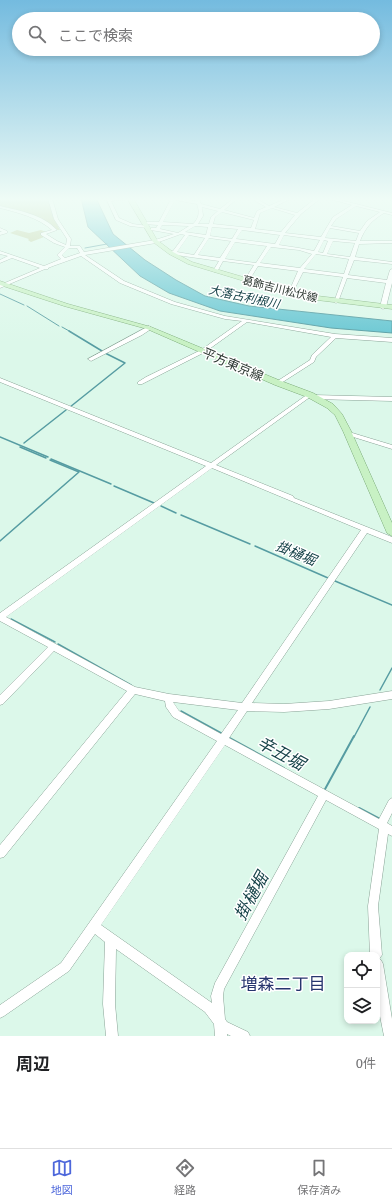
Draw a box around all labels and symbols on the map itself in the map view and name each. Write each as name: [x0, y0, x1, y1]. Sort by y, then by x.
street label: 葛飾吉川松伏線: [241, 272, 319, 305]
water label: 大落古利根川: [207, 281, 283, 313]
street label: 平方東京線: [200, 343, 266, 385]
water label: 掛樋堀: [273, 536, 321, 570]
water label: 辛丑堀: [253, 730, 312, 776]
water label: 掛樋堀: [228, 865, 274, 924]
district label: 増森二丁目: [241, 972, 326, 995]

